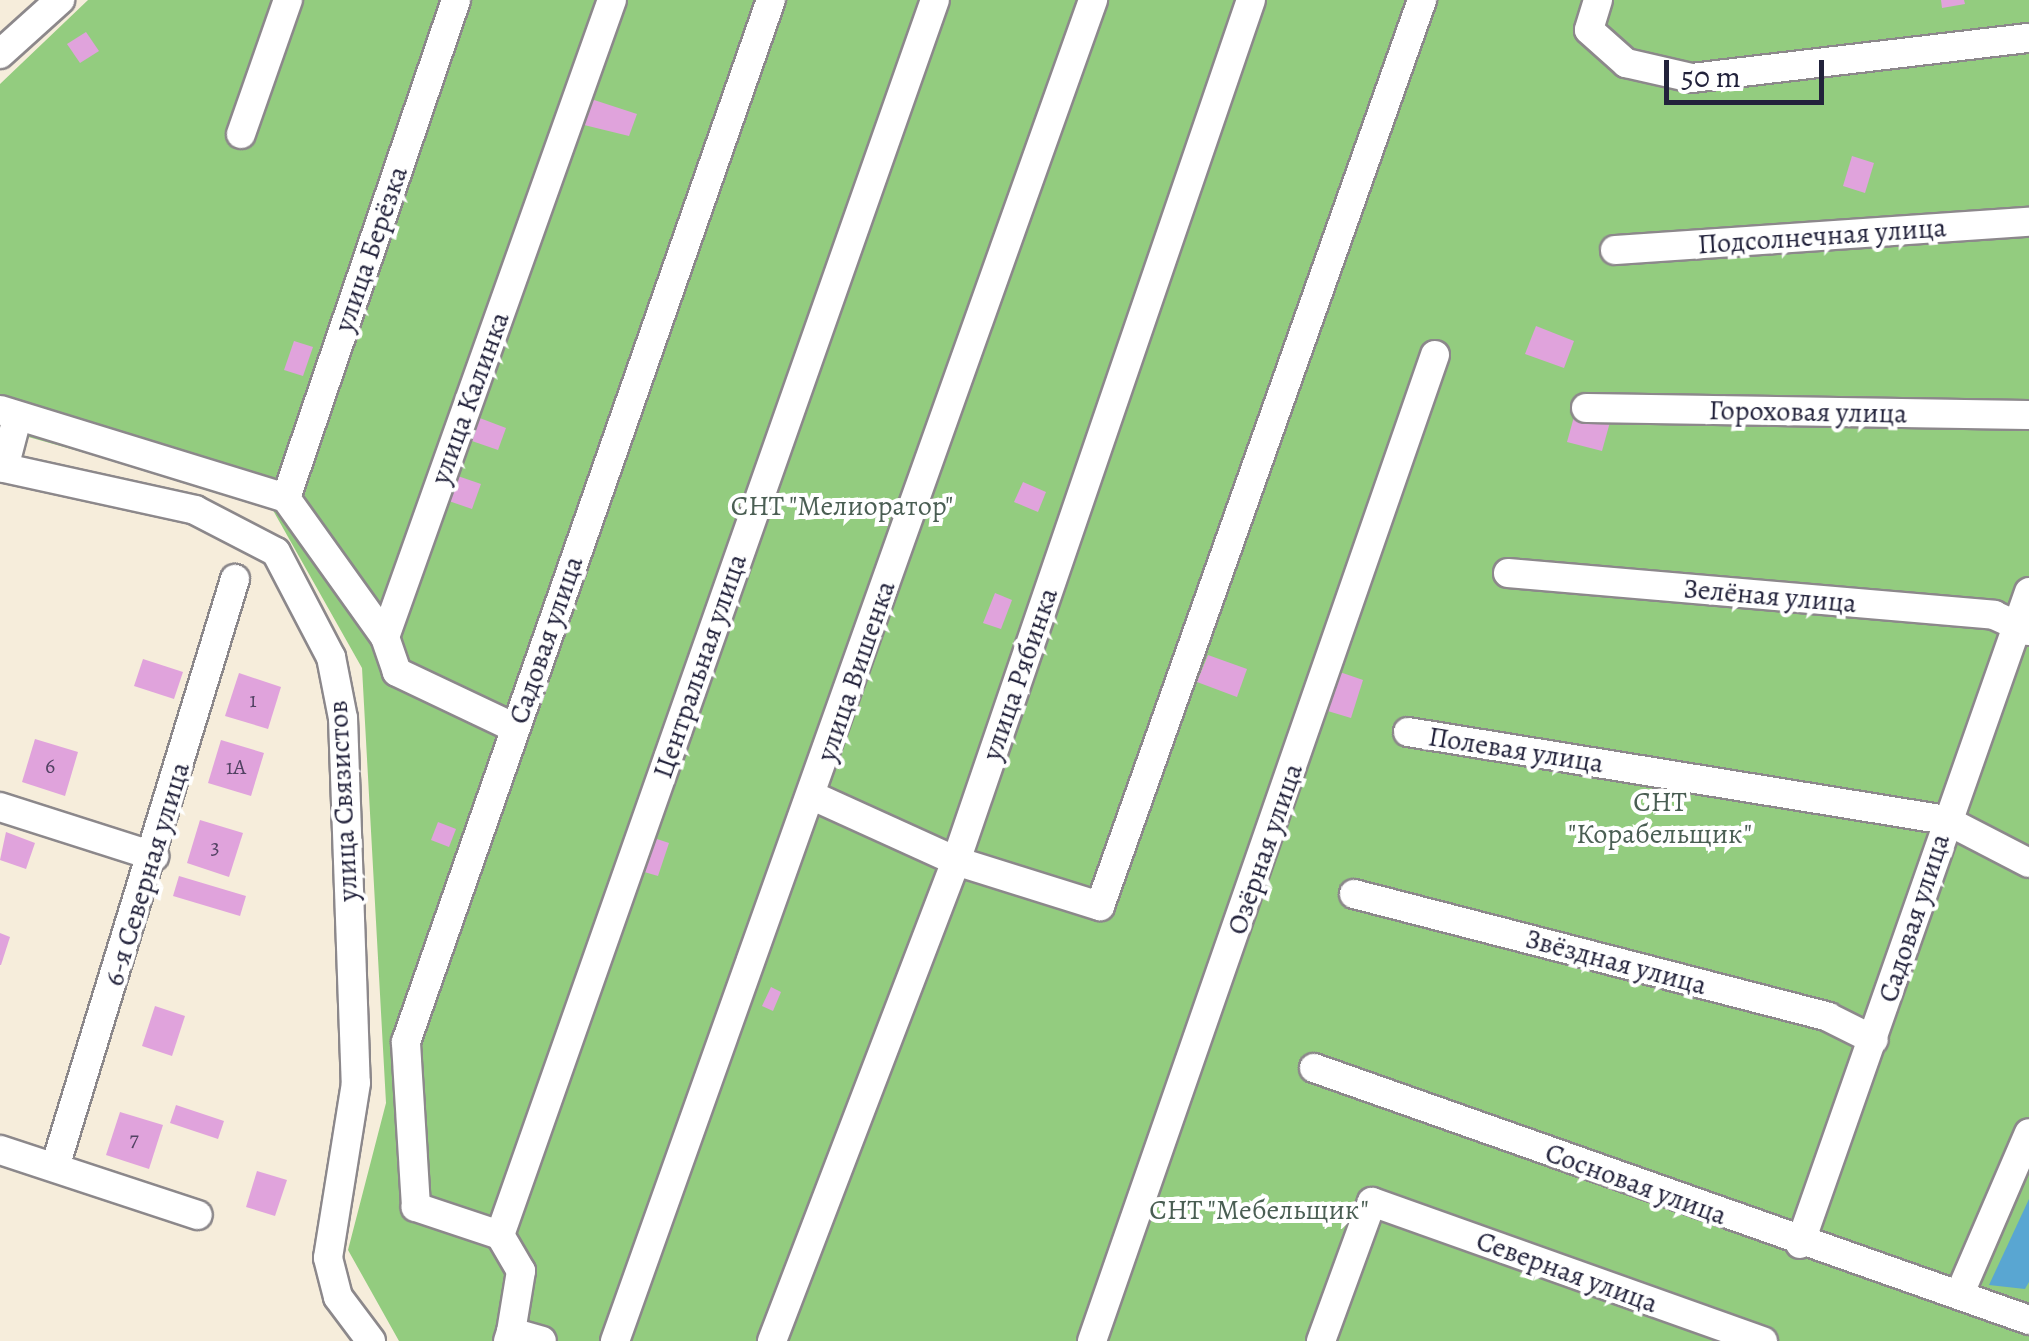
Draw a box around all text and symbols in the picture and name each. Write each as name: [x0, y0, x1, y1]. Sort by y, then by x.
scale bar: [1669, 40, 1829, 102]
text: 50 m: [1681, 57, 1741, 97]
street label: улица Берёзка: [327, 162, 415, 336]
street label: Подсолнечная улица: [1697, 211, 1947, 261]
street label: улица Калинка: [423, 307, 517, 489]
street label: Гороховая улица: [1708, 393, 1908, 431]
park label: СНТ "Мелиоратор": [730, 489, 954, 523]
street label: Центральная улица: [646, 549, 754, 783]
street label: Садовая улица: [502, 552, 590, 728]
street label: Зелёная улица: [1682, 572, 1858, 620]
street label: улица Вишенка: [809, 576, 903, 766]
street label: улица Рябинка: [975, 583, 1065, 765]
house number: 1: [249, 688, 257, 714]
street label: улица Связистов: [321, 700, 365, 902]
street label: Полевая улица: [1426, 720, 1606, 780]
house number: 6: [45, 754, 55, 780]
house number: 1А: [226, 755, 246, 781]
street label: 6-я Северная улица: [97, 758, 197, 990]
street label: Озёрная улица: [1220, 759, 1310, 939]
park label: СНТ "Корабельщик": [1568, 785, 1752, 851]
street label: Садовая улица: [1871, 830, 1957, 1006]
house number: 3: [210, 835, 220, 861]
street label: Звёздная улица: [1522, 922, 1710, 1002]
house number: 7: [129, 1127, 139, 1153]
street label: Сосновая улица: [1541, 1136, 1731, 1232]
park label: СНТ "Мебельщик": [1149, 1193, 1369, 1227]
street label: Северная улица: [1472, 1224, 1662, 1320]

